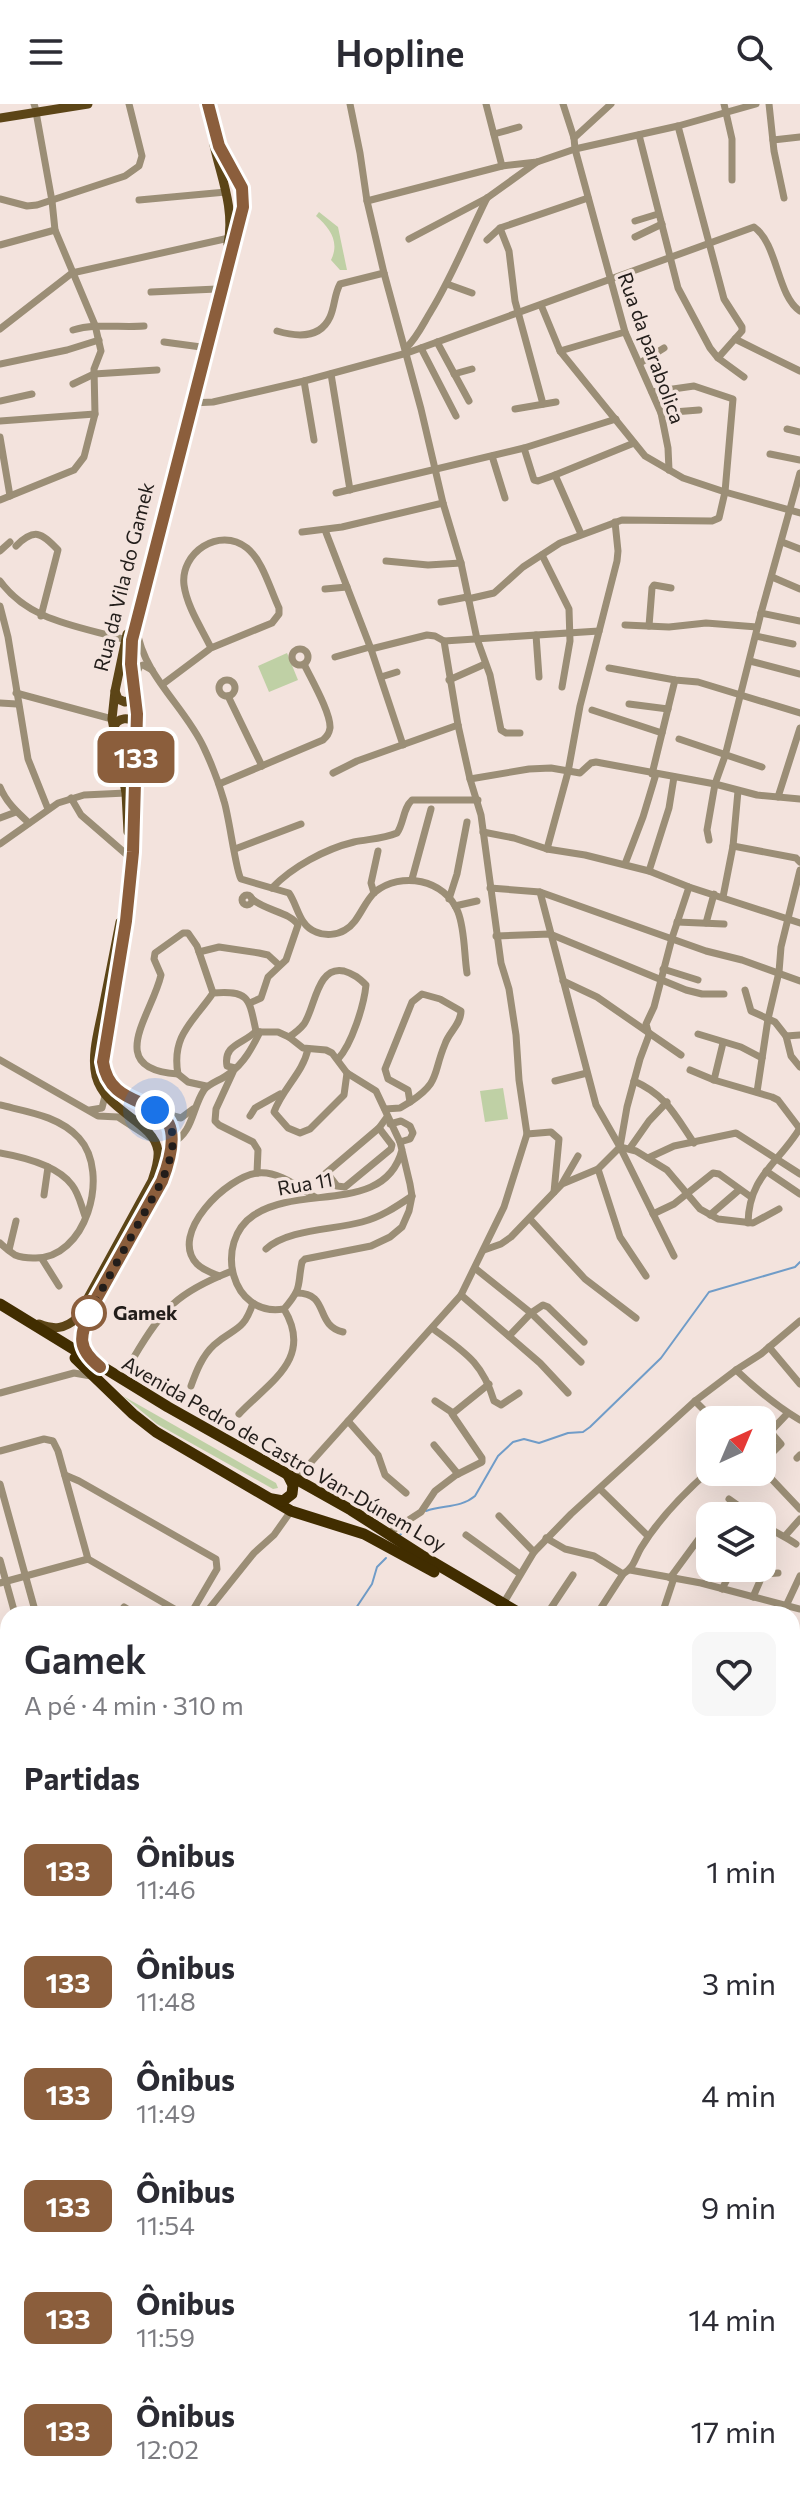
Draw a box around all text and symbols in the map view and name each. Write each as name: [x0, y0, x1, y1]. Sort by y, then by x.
icon: menu: [24, 30, 68, 74]
text: Hopline: [336, 30, 464, 74]
icon: search: [732, 30, 776, 74]
street label: Rua da parabolica: [613, 269, 690, 427]
street label: Rua da Vila do Gamek: [88, 480, 158, 674]
line badge: 133: [90, 731, 182, 783]
text: 133: [113, 740, 159, 774]
your location: [135, 1090, 175, 1130]
street label: Rua 11: [275, 1166, 334, 1200]
marker: Gamek: [72, 1296, 106, 1330]
place label: Gamek: [113, 1300, 178, 1324]
street label: Avenida Pedro de Castro Van-Dúnem Loy: [118, 1350, 451, 1556]
north arrow: [696, 1406, 776, 1486]
map controls: [696, 1406, 776, 1582]
button: layers: [696, 1502, 776, 1582]
button: heart: [692, 1632, 776, 1716]
text: Gamek: [24, 1635, 146, 1682]
text: A pé · 4 min · 310 m: [24, 1689, 244, 1720]
text: Partidas: [24, 1759, 140, 1796]
text: Ônibus: [136, 1836, 235, 1873]
text: 1 min: [706, 1852, 776, 1889]
text: 133: [45, 1853, 91, 1887]
text: 11:46: [136, 1873, 196, 1904]
text: Ônibus: [136, 1948, 235, 1985]
text: 3 min: [702, 1964, 776, 2001]
text: 133: [45, 1965, 91, 1999]
text: 11:48: [136, 1985, 196, 2016]
text: Ônibus: [136, 2060, 235, 2097]
text: 4 min: [701, 2076, 776, 2113]
text: 133: [45, 2077, 91, 2111]
text: 11:49: [136, 2097, 196, 2128]
text: Ônibus: [136, 2172, 235, 2209]
text: 9 min: [701, 2188, 776, 2225]
text: 133: [45, 2189, 91, 2223]
text: 11:54: [136, 2209, 195, 2240]
text: Ônibus: [136, 2284, 235, 2321]
text: 14 min: [688, 2300, 776, 2337]
text: 133: [45, 2301, 91, 2335]
text: 11:59: [136, 2321, 195, 2352]
text: Ônibus: [136, 2396, 235, 2433]
text: 17 min: [691, 2412, 776, 2449]
text: 133: [45, 2413, 91, 2447]
text: 12:02: [136, 2433, 199, 2464]

